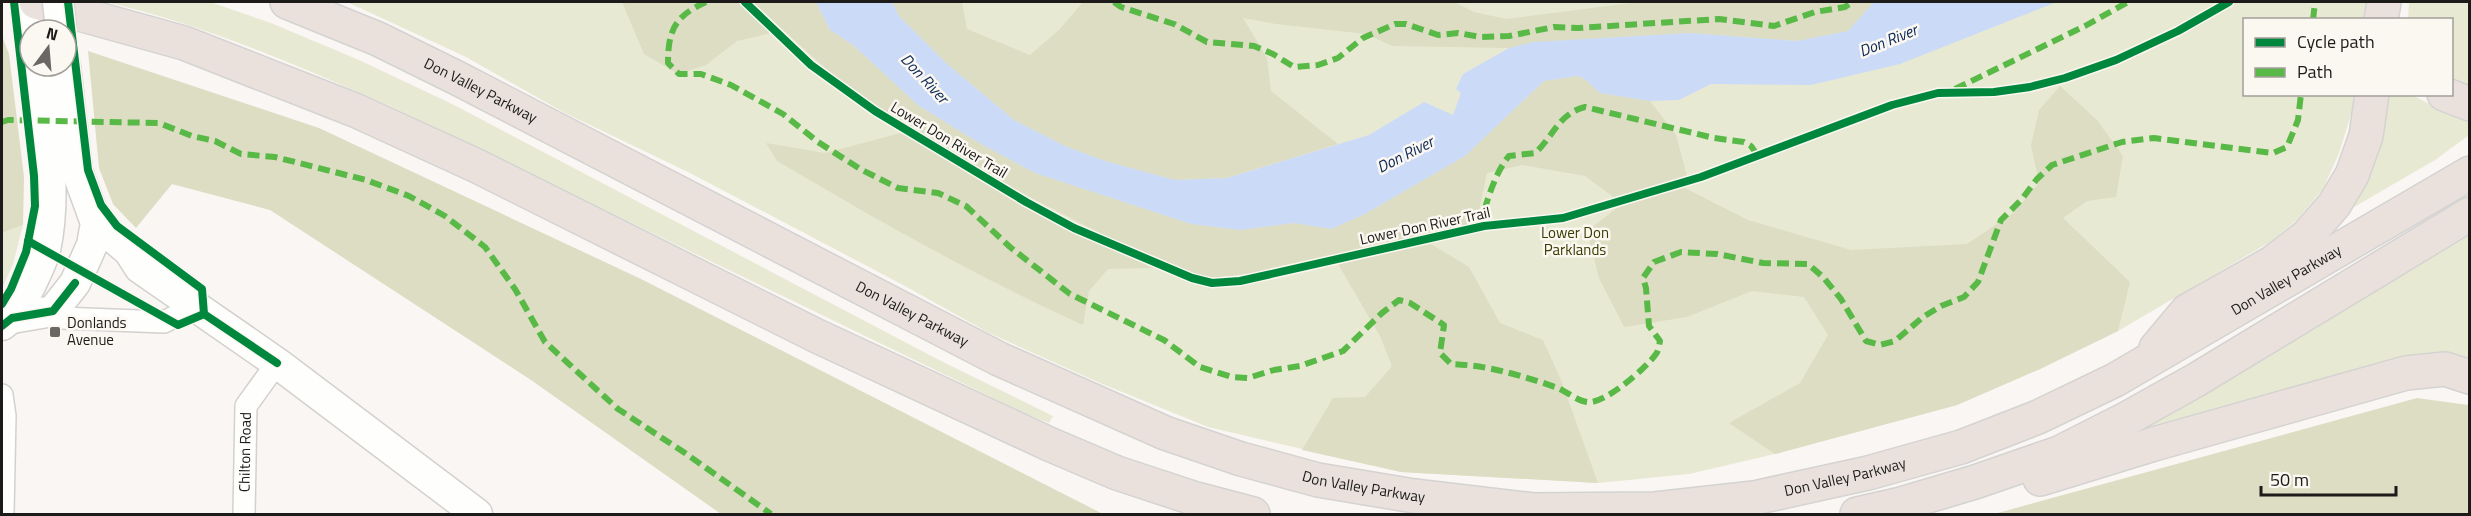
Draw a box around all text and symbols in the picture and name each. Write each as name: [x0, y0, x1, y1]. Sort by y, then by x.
water label: Don River: [1855, 17, 1923, 63]
north arrow: [18, 18, 78, 78]
legend: [2243, 18, 2453, 96]
text: N: [43, 21, 61, 47]
text: Cycle path: [2297, 28, 2375, 55]
water label: Don River: [895, 48, 956, 110]
street label: Don Valley Parkway: [420, 51, 542, 129]
text: Path: [2297, 58, 2333, 85]
street label: Lower Don River Trail: [886, 95, 1012, 184]
water label: Don River: [1372, 129, 1439, 179]
street label: Lower Don River Trail: [1357, 200, 1492, 251]
park label: Lower Don Parklands: [1541, 221, 1609, 261]
street label: Don Valley Parkway: [2226, 238, 2346, 321]
street label: Don Valley Parkway: [852, 275, 973, 352]
place label: Donlands Avenue: [67, 311, 127, 351]
marker: Donlands Avenue: [48, 325, 62, 339]
street label: Chilton Road: [232, 412, 257, 492]
street label: Don Valley Parkway: [1782, 451, 1909, 502]
scale bar: [2261, 459, 2396, 497]
street label: Don Valley Parkway: [1300, 464, 1427, 508]
text: 50 m: [2270, 466, 2309, 493]

